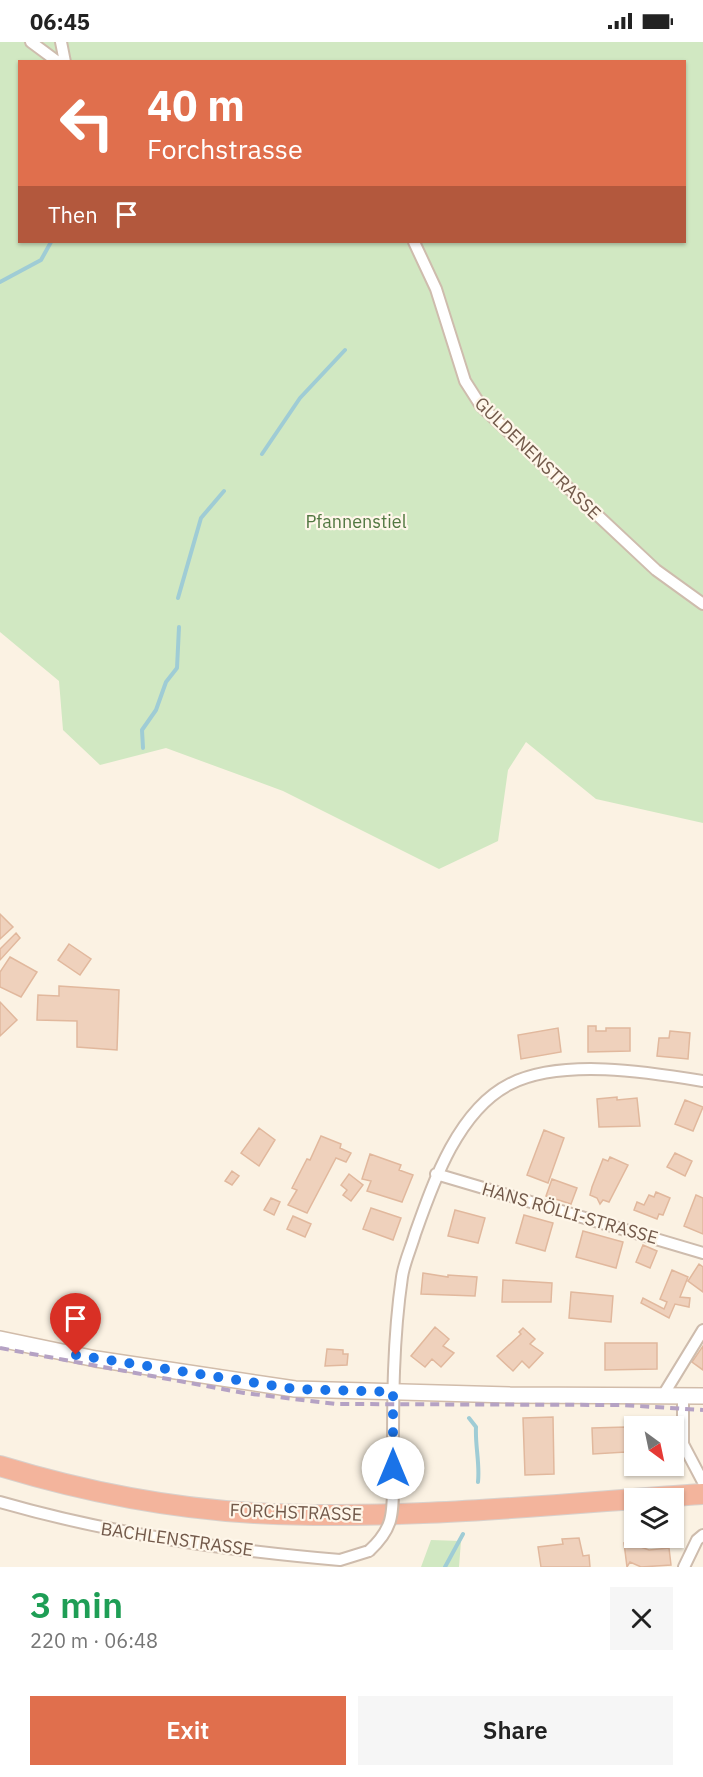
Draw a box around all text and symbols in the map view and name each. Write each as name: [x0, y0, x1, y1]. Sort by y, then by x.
text: 06:45: [30, 7, 90, 36]
text: 40 m: [147, 78, 245, 133]
icon: left: [48, 84, 126, 162]
text: Forchstrasse: [147, 131, 303, 166]
icon: arrive: [110, 198, 143, 231]
text: Then: [48, 200, 98, 229]
street label: GULDENENSTRASSE: [470, 392, 606, 524]
park label: Pfannenstiel: [305, 510, 407, 533]
street label: HANS RÖLLI-STRASSE: [479, 1177, 661, 1249]
pin: [50, 1293, 101, 1355]
icon: arrive: [59, 1302, 92, 1335]
north arrow: [624, 1416, 684, 1476]
map controls: [624, 1416, 684, 1548]
position arrow: [361, 1436, 425, 1500]
button: layers: [624, 1488, 684, 1548]
street label: FORCHSTRASSE: [229, 1498, 363, 1526]
street label: BACHLENSTRASSE: [99, 1517, 255, 1561]
text: 3 min: [30, 1581, 123, 1628]
button: close: [610, 1587, 673, 1650]
text: 220 m · 06:48: [30, 1627, 158, 1654]
button: Exit: [30, 1696, 346, 1765]
button: Share: [358, 1696, 673, 1765]

